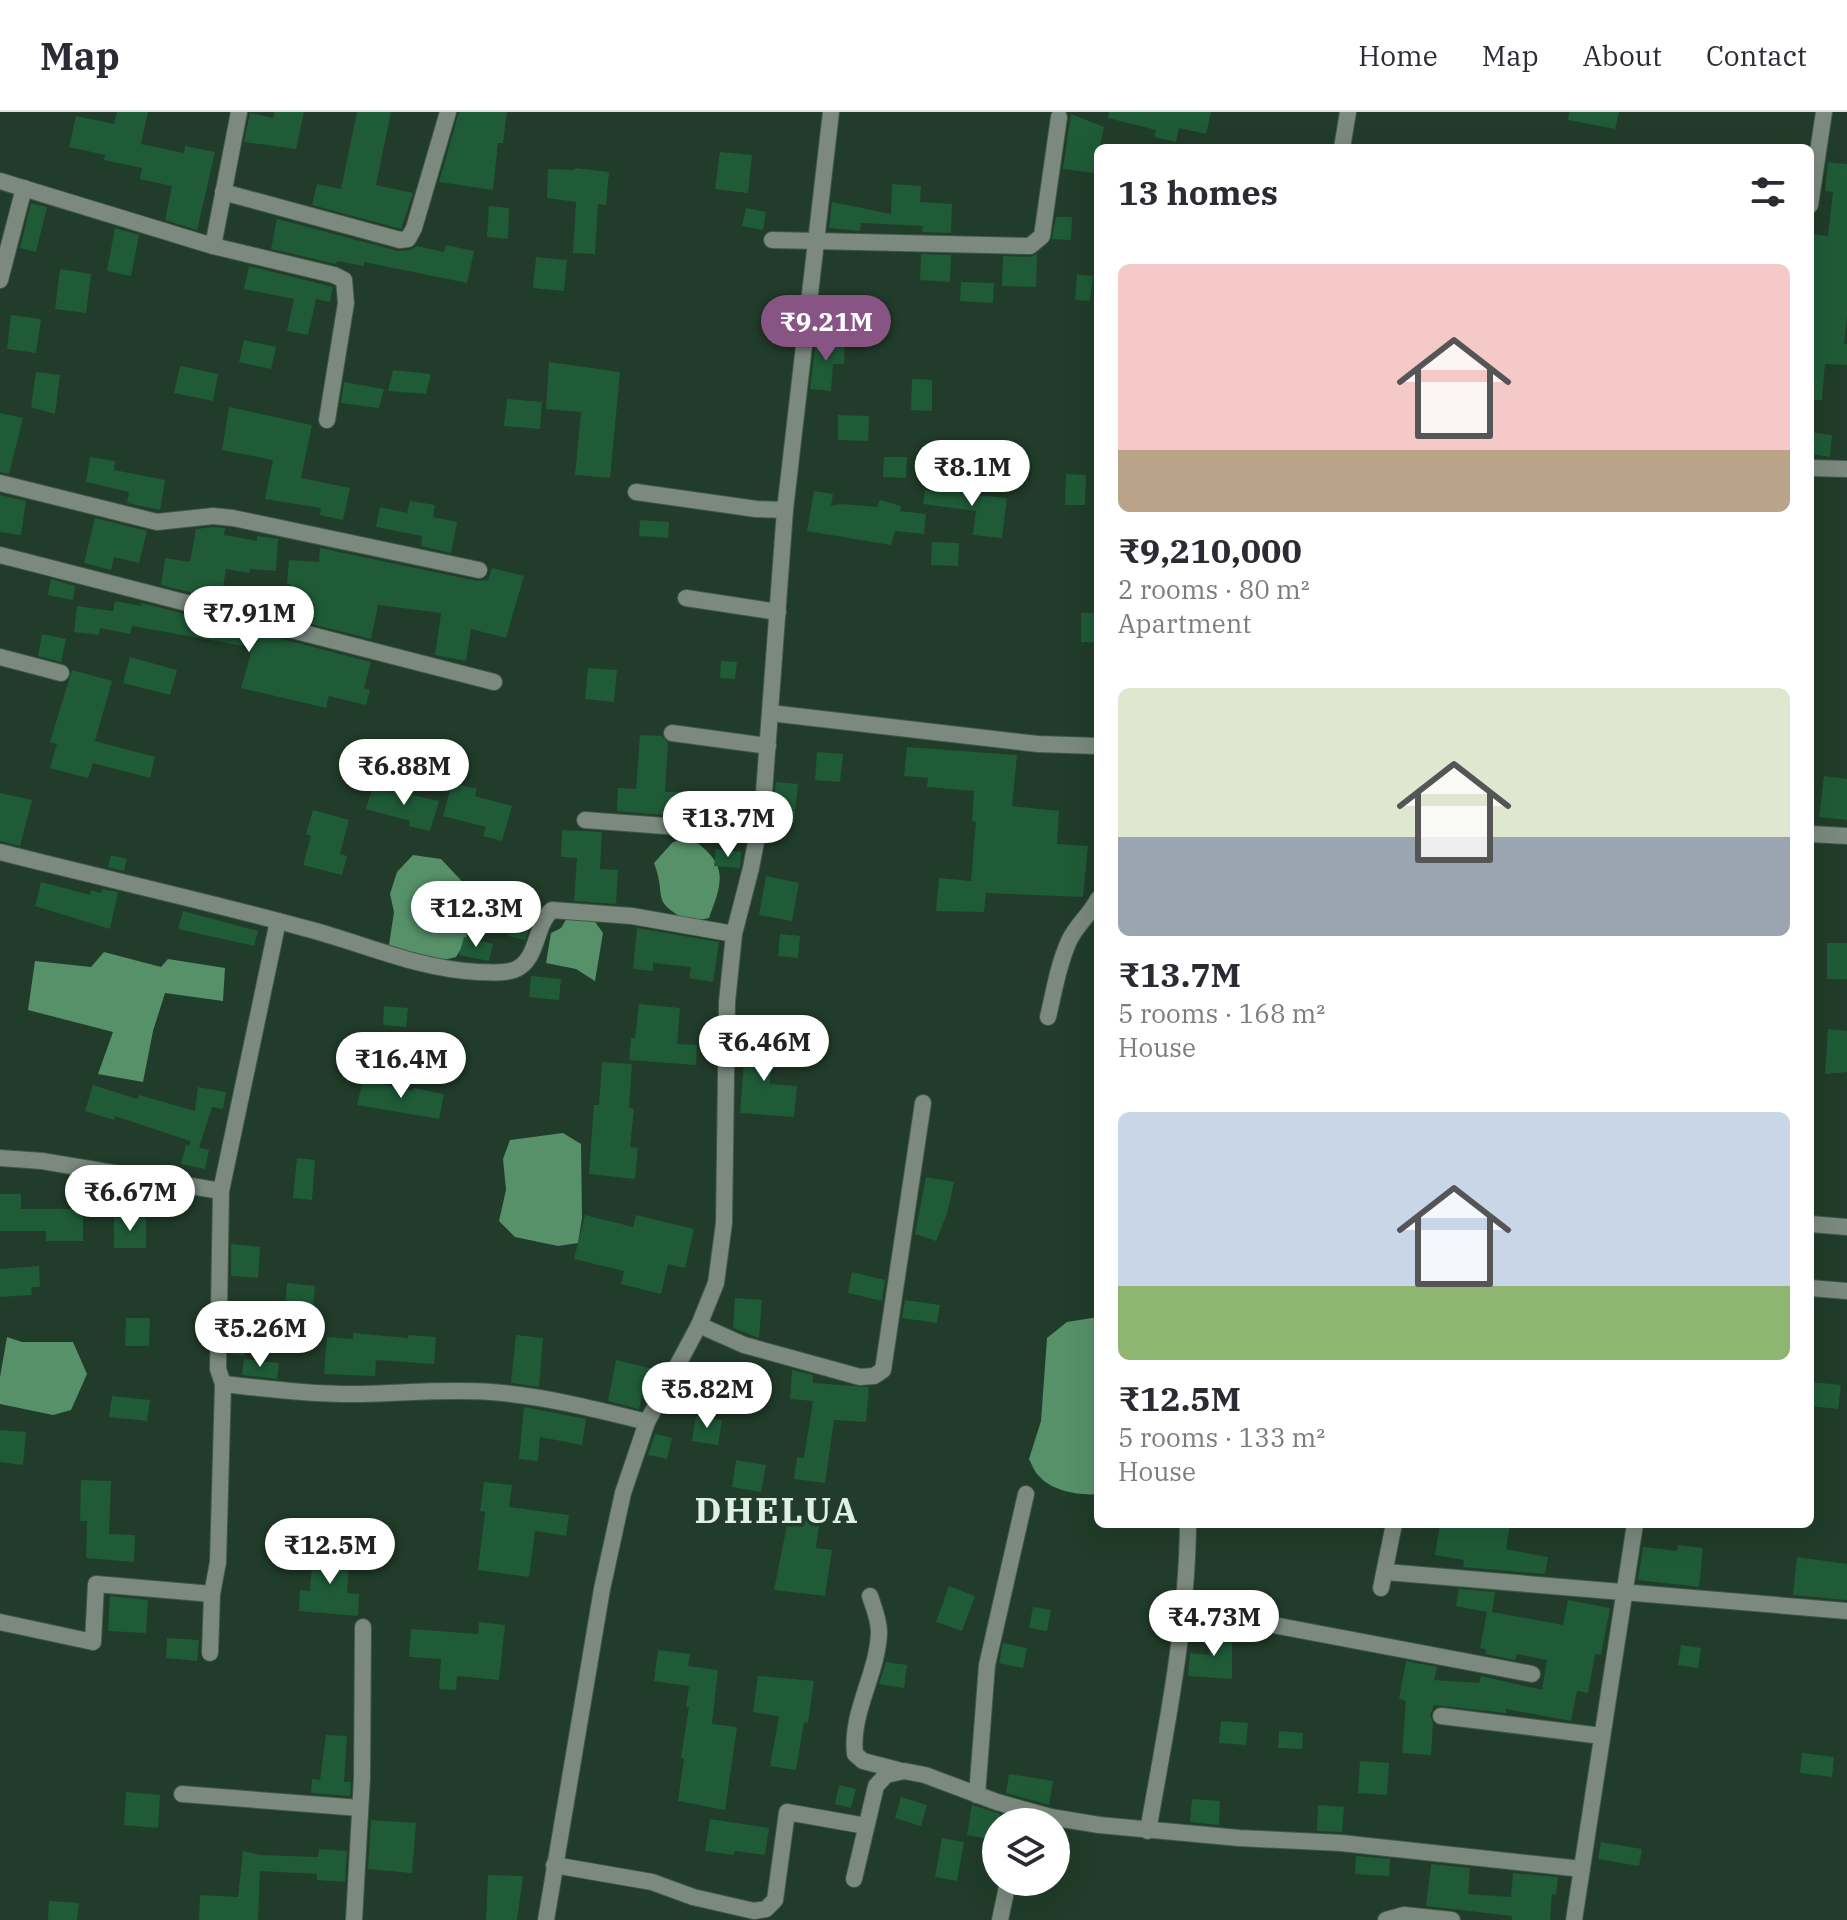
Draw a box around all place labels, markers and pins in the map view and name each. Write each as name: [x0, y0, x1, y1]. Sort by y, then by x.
pin: ₹9.21M: [761, 295, 891, 363]
pin: ₹8.1M: [916, 440, 1028, 508]
pin: ₹7.91M: [184, 586, 314, 654]
pin: ₹6.88M: [339, 739, 469, 807]
pin: ₹13.7M: [663, 791, 793, 859]
pin: ₹12.3M: [411, 881, 541, 949]
pin: ₹6.46M: [699, 1015, 829, 1083]
pin: ₹16.4M: [336, 1032, 466, 1100]
pin: ₹6.67M: [65, 1165, 195, 1233]
pin: ₹5.26M: [195, 1301, 325, 1369]
pin: ₹5.82M: [642, 1362, 772, 1430]
pin: ₹12.5M: [265, 1518, 395, 1586]
pin: ₹4.73M: [1149, 1590, 1279, 1658]

